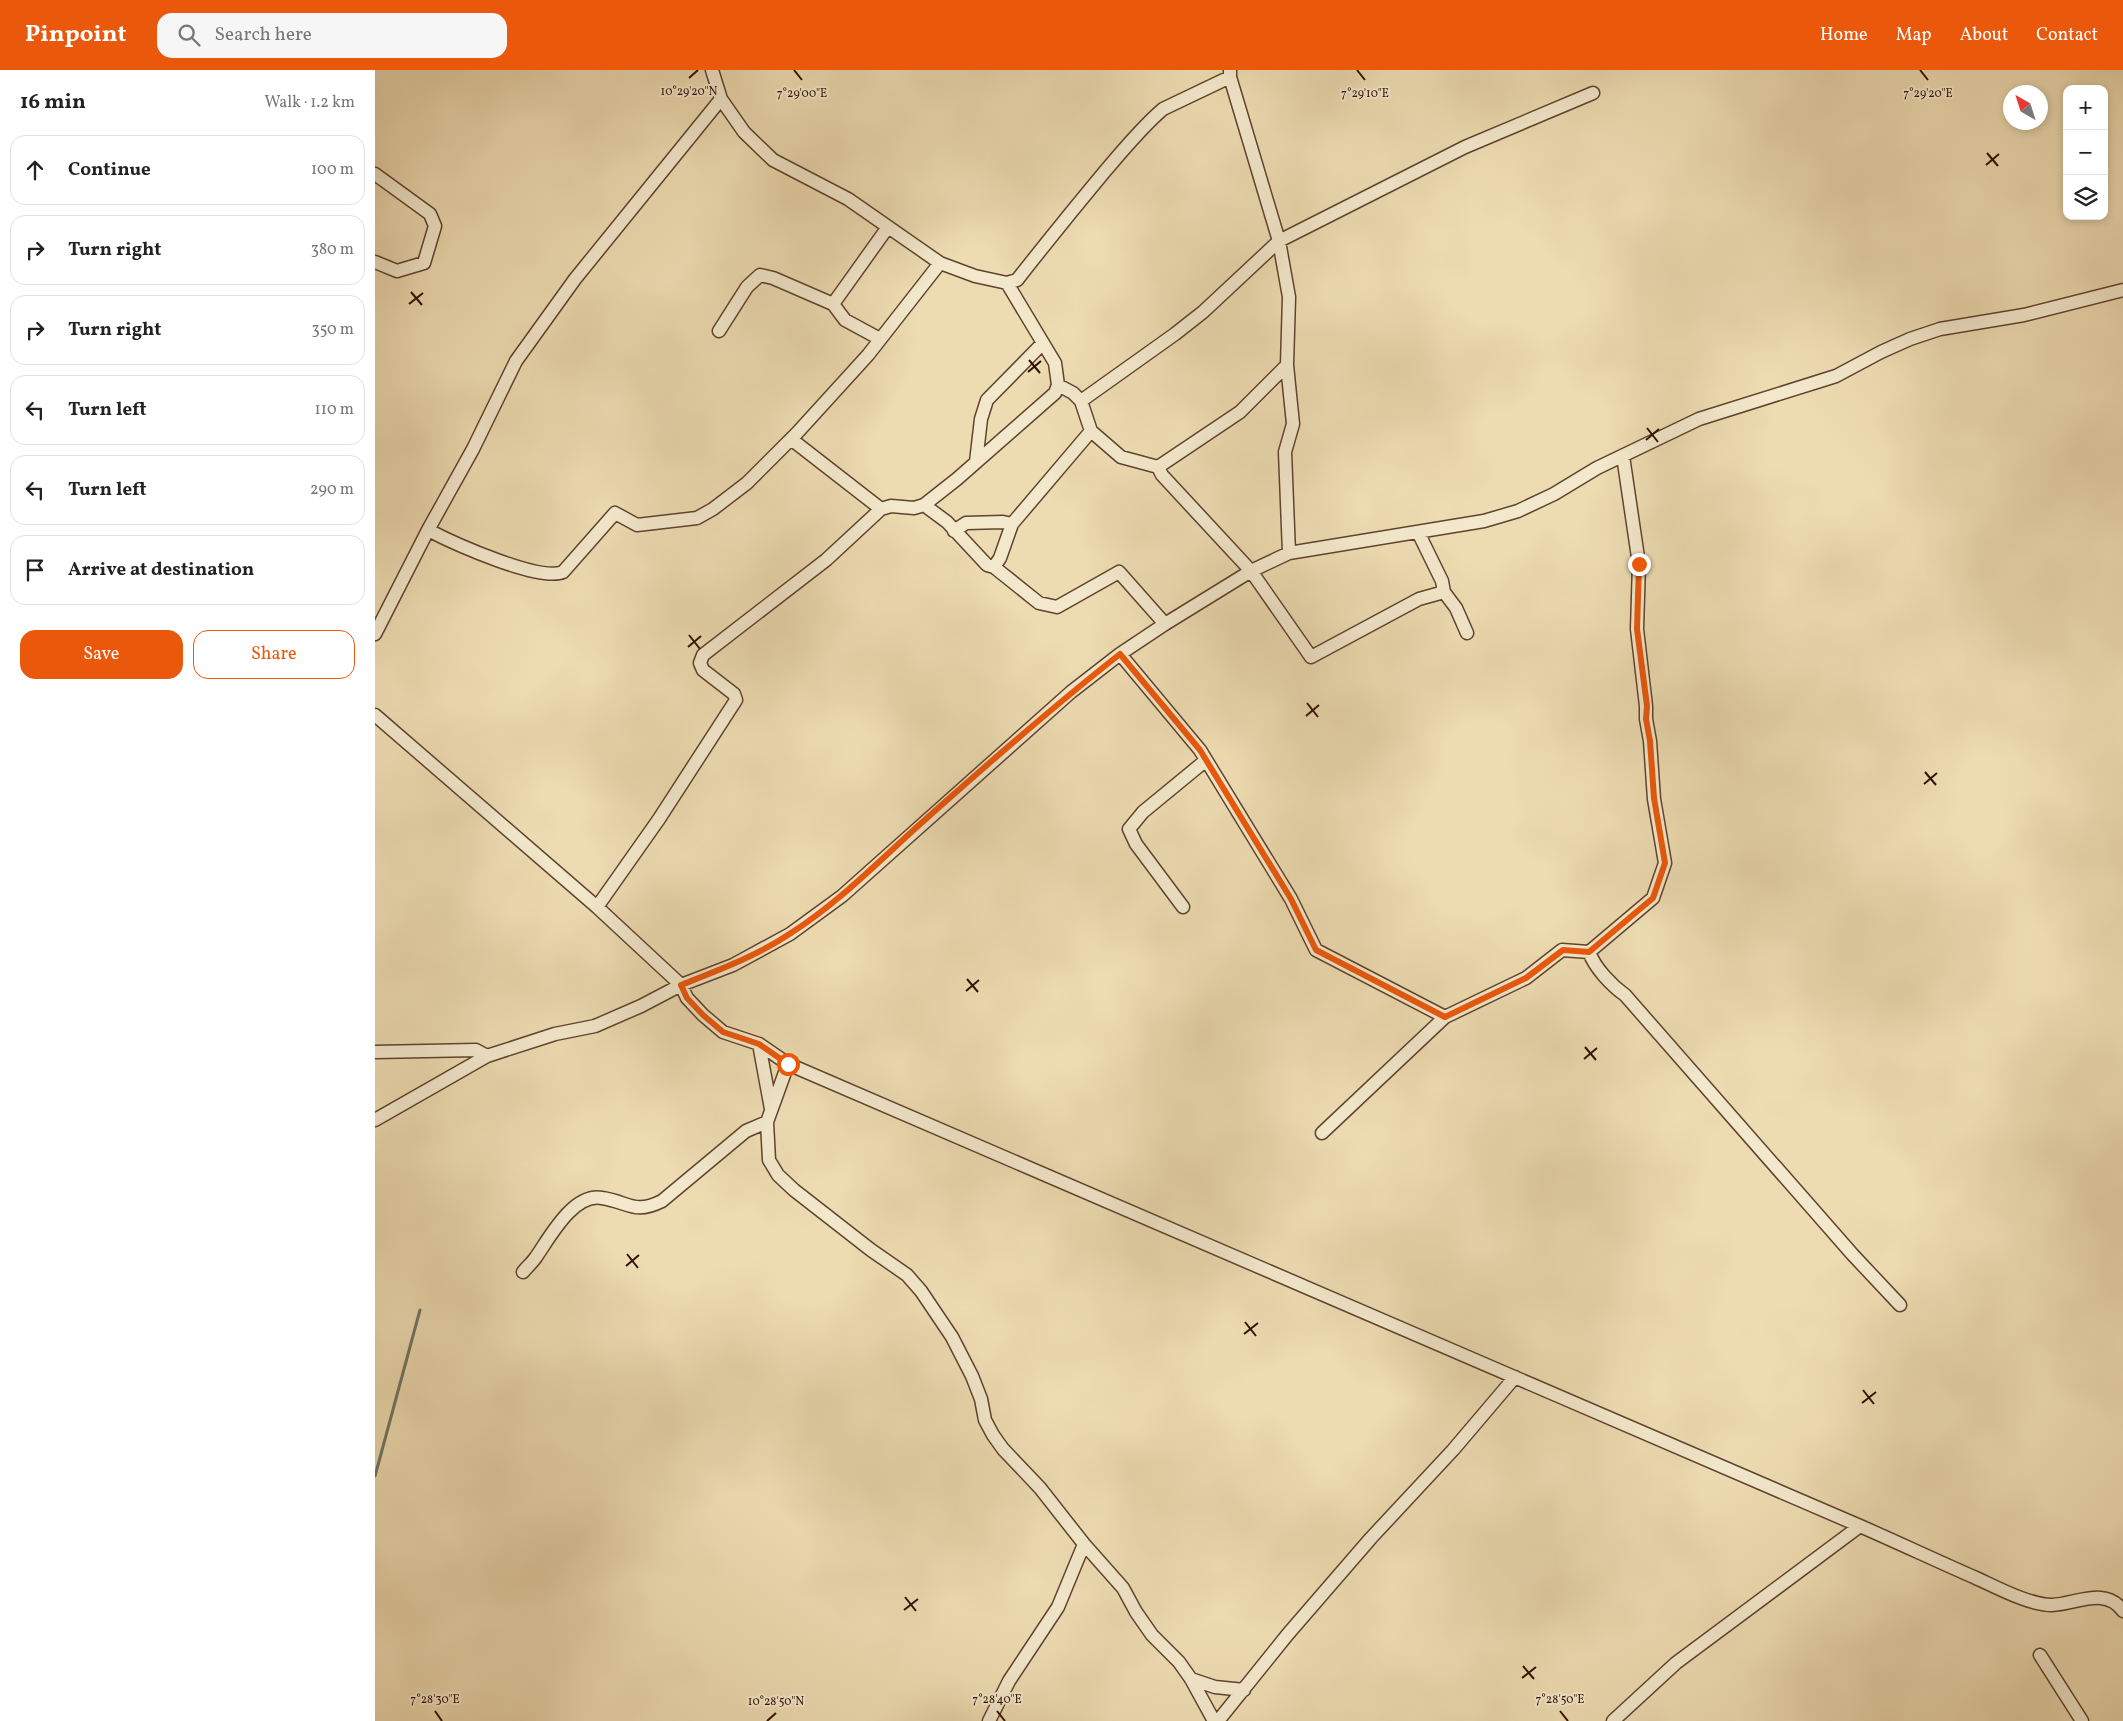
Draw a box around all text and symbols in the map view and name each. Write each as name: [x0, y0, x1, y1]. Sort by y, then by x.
search box: [157, 13, 507, 58]
text: Pinpoint: [25, 18, 127, 52]
icon: search: [175, 21, 203, 49]
text: Search here: [215, 22, 312, 48]
text: Home: [1820, 23, 1868, 48]
text: Map: [1896, 23, 1932, 48]
text: About: [1960, 23, 2008, 48]
text: Contact: [2036, 23, 2098, 48]
text: 10°29'20"N: [661, 84, 718, 100]
north arrow: [2003, 85, 2048, 130]
map controls: [2063, 85, 2108, 220]
button: +: [2063, 85, 2108, 130]
text: 7°29'00"E: [777, 86, 827, 102]
text: 7°29'10"E: [1341, 86, 1389, 102]
text: 7°29'20"E: [1903, 86, 1953, 102]
text: 16 min: [20, 88, 86, 117]
text: Walk · 1.2 km: [264, 92, 355, 114]
button: −: [2063, 130, 2108, 175]
icon: ahead: [21, 156, 49, 184]
text: Continue: [68, 157, 151, 183]
text: 100 m: [311, 159, 354, 181]
button: layers: [2063, 175, 2108, 220]
icon: right: [21, 236, 49, 264]
text: Turn right: [68, 237, 161, 263]
text: 380 m: [311, 239, 354, 261]
icon: right: [21, 316, 49, 344]
text: Turn right: [68, 317, 161, 343]
text: 350 m: [311, 319, 354, 341]
icon: left: [21, 396, 49, 424]
text: Turn left: [68, 397, 147, 423]
text: 110 m: [315, 399, 354, 421]
icon: left: [21, 476, 49, 504]
text: Turn left: [68, 477, 147, 503]
text: 290 m: [310, 479, 354, 501]
route end: [1628, 553, 1651, 576]
icon: arrive: [21, 556, 49, 584]
text: Arrive at destination: [68, 557, 254, 583]
button: Save: [20, 630, 183, 679]
button: Share: [193, 630, 355, 679]
route start: [777, 1053, 800, 1076]
text: 7°28'30"E: [410, 1692, 460, 1708]
text: 7°28'40"E: [972, 1692, 1022, 1708]
text: 7°28'50"E: [1536, 1692, 1584, 1708]
text: 10°28'50"N: [748, 1694, 804, 1710]

